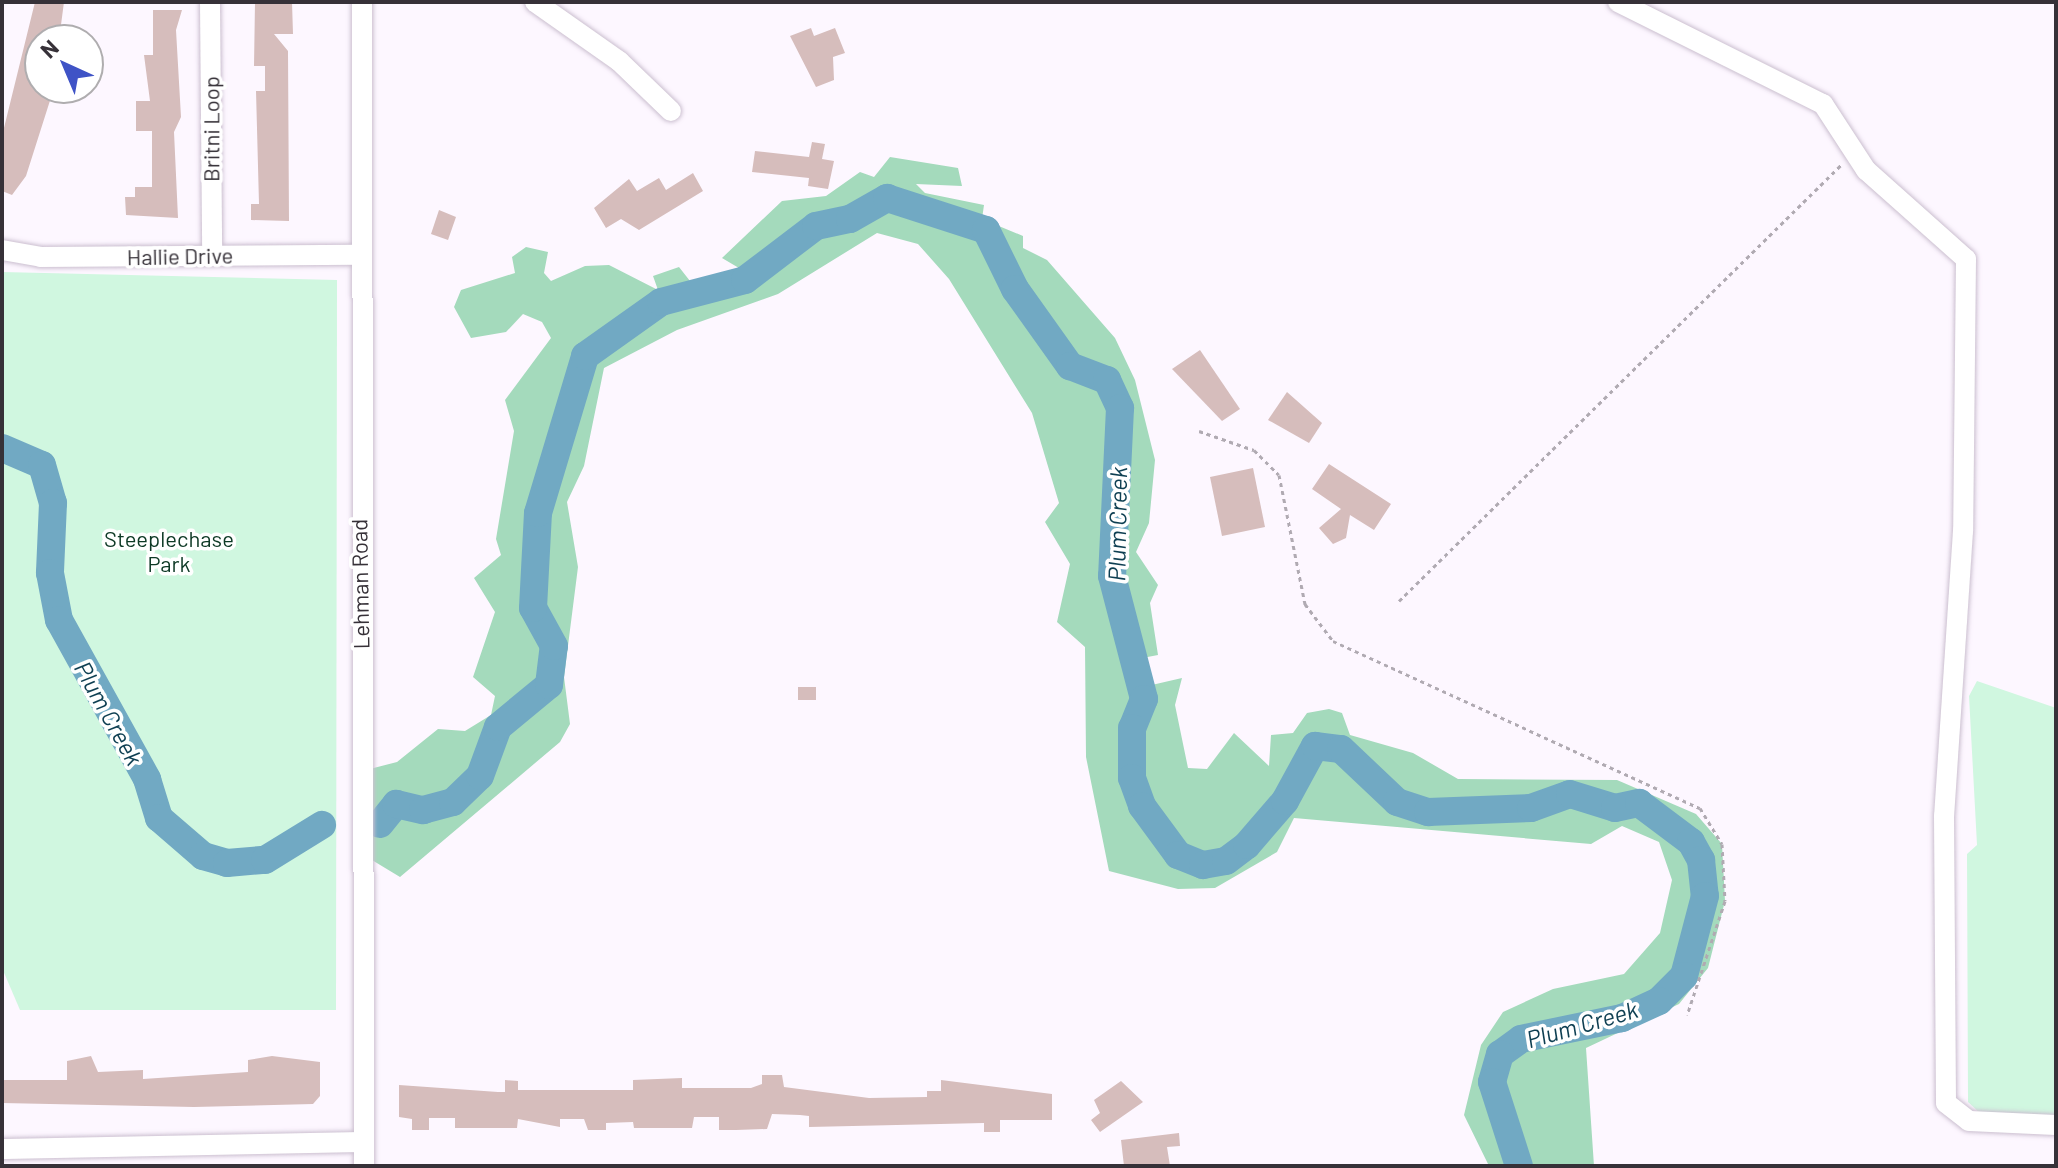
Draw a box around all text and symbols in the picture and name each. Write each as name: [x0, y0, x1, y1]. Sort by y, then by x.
north arrow: [24, 24, 104, 104]
text: N: [34, 34, 63, 63]
street label: Britni Loop: [198, 76, 224, 182]
street label: Hallie Drive: [127, 242, 233, 270]
water label: Plum Creek: [1102, 467, 1132, 581]
street label: Lehman Road: [346, 519, 374, 649]
park label: Steeplechase Park: [104, 525, 234, 576]
water label: Plum Creek: [69, 656, 149, 770]
water label: Plum Creek: [1523, 994, 1641, 1054]

